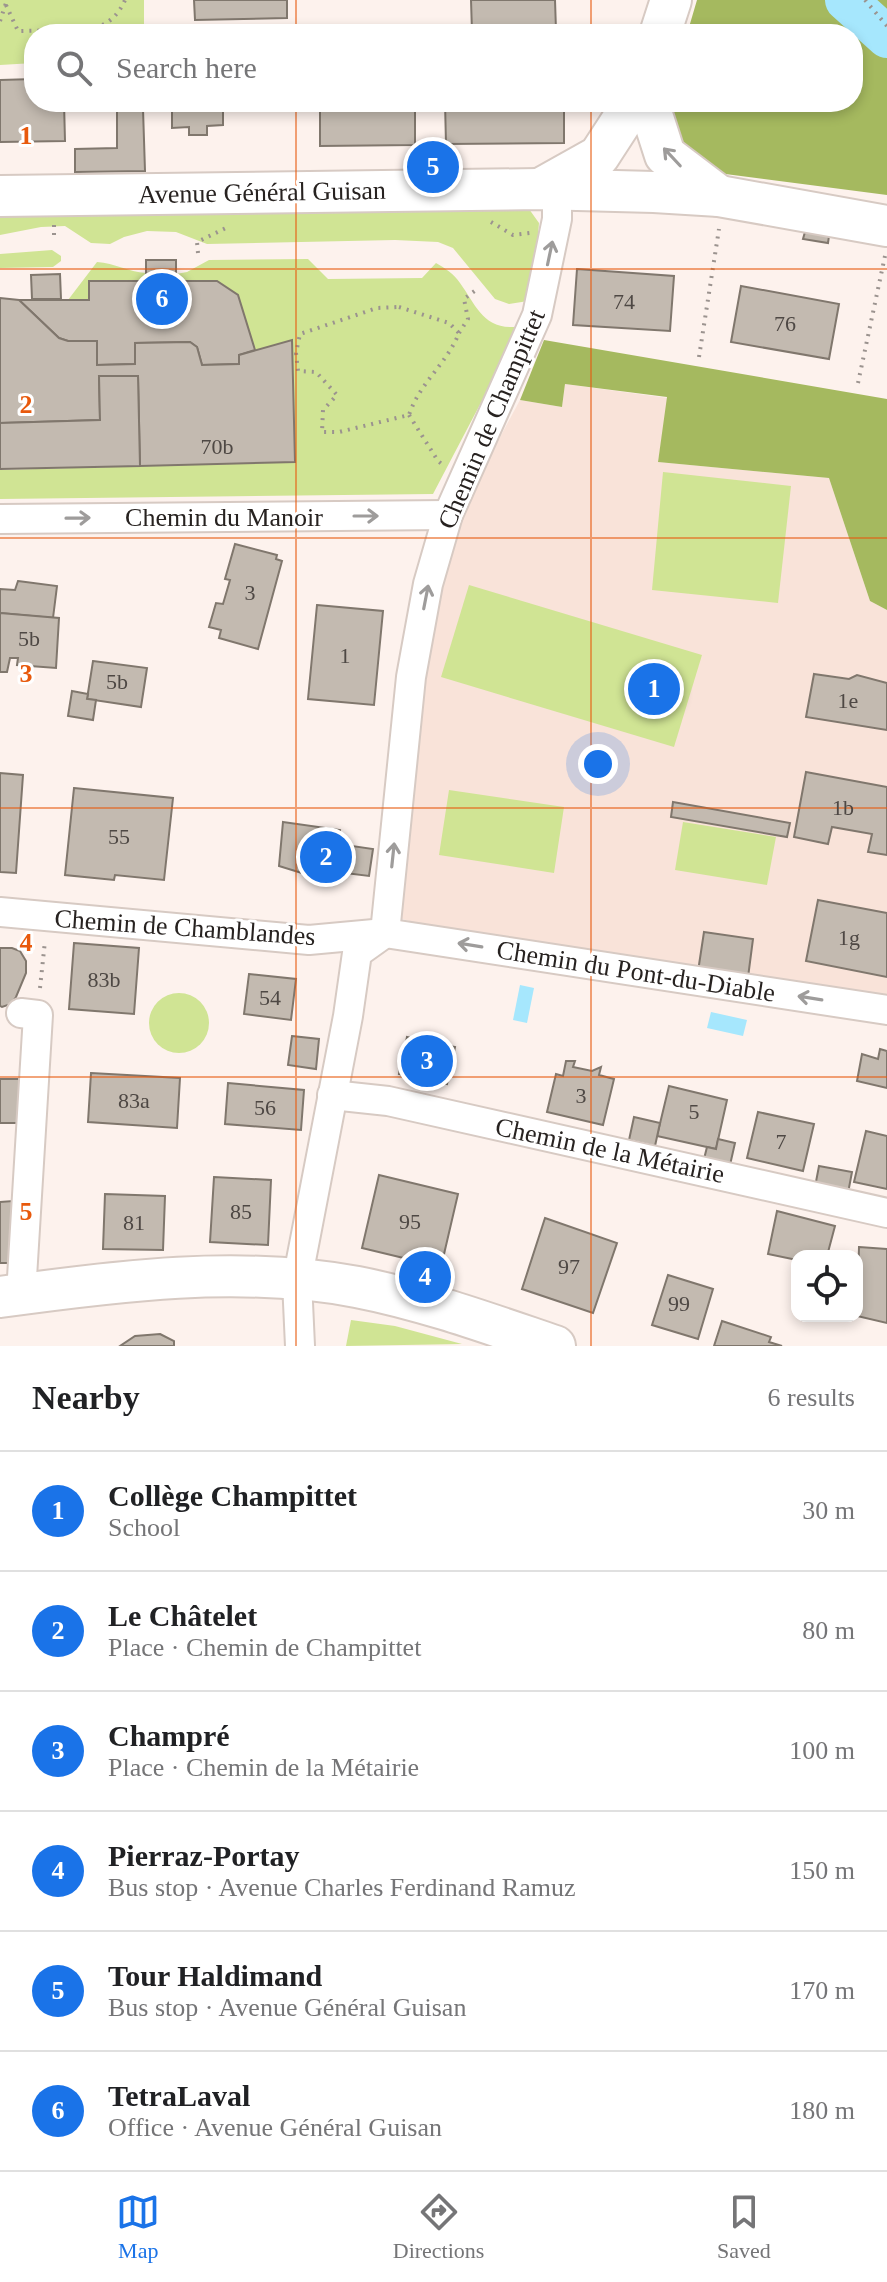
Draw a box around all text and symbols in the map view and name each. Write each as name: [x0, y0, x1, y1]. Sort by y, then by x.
search box: [24, 24, 863, 112]
icon: search: [52, 46, 96, 90]
text: Search here: [116, 51, 257, 84]
text: 1: [20, 121, 33, 150]
pin: 5: [407, 137, 459, 197]
one-way arrow: [663, 147, 682, 168]
street label: Avenue Général Guisan: [138, 176, 386, 209]
one-way arrow: [543, 240, 558, 266]
pin: 6: [136, 269, 188, 329]
house number: 74: [613, 289, 635, 314]
street label: Chemin de Champittet: [432, 304, 551, 533]
house number: 76: [774, 311, 796, 336]
text: 2: [20, 390, 33, 419]
house number: 70b: [201, 434, 234, 459]
street label: Chemin du Manoir: [125, 503, 323, 532]
one-way arrow: [352, 508, 379, 524]
one-way arrow: [64, 510, 91, 526]
house number: 3: [245, 580, 256, 605]
one-way arrow: [419, 585, 434, 610]
house number: 5b: [18, 626, 40, 651]
house number: 1: [340, 643, 351, 668]
text: 3: [20, 659, 33, 688]
pin: 1: [628, 659, 680, 719]
house number: 5b: [106, 669, 128, 694]
house number: 1e: [838, 688, 858, 713]
your location: [578, 744, 618, 784]
house number: 1b: [832, 795, 854, 820]
house number: 55: [108, 824, 130, 849]
pin: 2: [300, 827, 352, 887]
one-way arrow: [386, 842, 401, 869]
street label: Chemin de Chamblandes: [54, 904, 316, 951]
house number: 1g: [838, 925, 860, 950]
text: 4: [20, 928, 33, 957]
street label: Chemin du Pont-du-Diable: [495, 935, 777, 1008]
one-way arrow: [458, 937, 483, 952]
house number: 83b: [88, 967, 121, 992]
house number: 54: [259, 985, 281, 1010]
one-way arrow: [798, 990, 823, 1005]
pin: 3: [401, 1031, 453, 1091]
house number: 3: [576, 1083, 587, 1108]
house number: 83a: [118, 1088, 150, 1113]
house number: 56: [254, 1095, 276, 1120]
house number: 5: [689, 1099, 700, 1124]
street label: Chemin de la Métairie: [493, 1112, 727, 1189]
house number: 7: [776, 1129, 787, 1154]
text: 5: [20, 1197, 33, 1226]
house number: 85: [230, 1199, 252, 1224]
house number: 95: [399, 1209, 421, 1234]
house number: 81: [123, 1210, 145, 1235]
pin: 4: [399, 1247, 451, 1307]
map controls: [791, 1250, 863, 1322]
button: locate: [791, 1250, 863, 1322]
house number: 97: [558, 1254, 580, 1279]
house number: 99: [668, 1291, 690, 1316]
text: Nearby: [32, 1379, 140, 1416]
text: 6 results: [768, 1383, 855, 1412]
text: Collège Champittet: [108, 1479, 357, 1512]
text: 1: [52, 1496, 65, 1525]
text: 30 m: [802, 1496, 855, 1525]
text: School: [108, 1513, 180, 1542]
text: Le Châtelet: [108, 1599, 257, 1632]
text: 2: [52, 1616, 65, 1645]
text: 80 m: [802, 1616, 855, 1645]
text: Place · Chemin de Champittet: [108, 1633, 421, 1662]
text: Champré: [108, 1719, 230, 1752]
text: 3: [52, 1736, 65, 1765]
text: 100 m: [789, 1736, 855, 1765]
text: Place · Chemin de la Métairie: [108, 1753, 419, 1782]
text: Pierraz-Portay: [108, 1839, 300, 1872]
text: 4: [52, 1856, 65, 1885]
text: 150 m: [789, 1856, 855, 1885]
text: Bus stop · Avenue Charles Ferdinand Ramuz: [108, 1873, 575, 1902]
text: Tour Haldimand: [108, 1959, 322, 1992]
text: 5: [52, 1976, 65, 2005]
text: 170 m: [789, 1976, 855, 2005]
text: Bus stop · Avenue Général Guisan: [108, 1993, 466, 2022]
text: TetraLaval: [108, 2079, 250, 2112]
text: 6: [52, 2096, 65, 2125]
text: 180 m: [789, 2096, 855, 2125]
text: Office · Avenue Général Guisan: [108, 2113, 442, 2142]
tab: Map: [116, 2190, 160, 2264]
tab: Directions: [393, 2190, 484, 2264]
tab: Saved: [717, 2190, 771, 2264]

